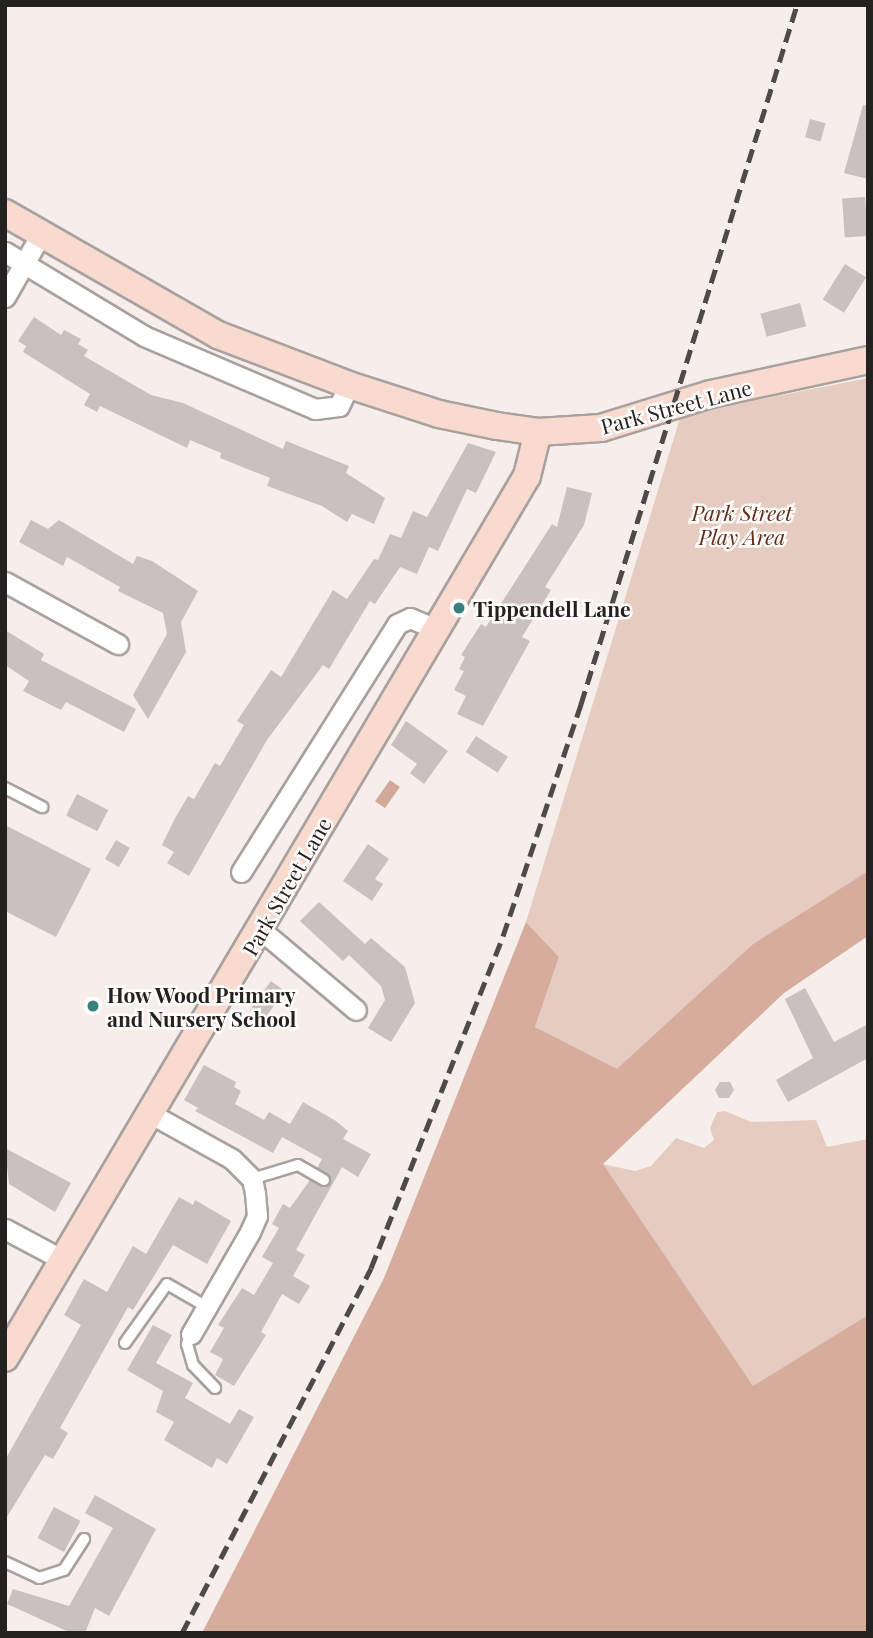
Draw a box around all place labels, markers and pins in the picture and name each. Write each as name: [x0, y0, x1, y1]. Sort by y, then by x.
place label: Tippendell Lane: [473, 595, 631, 621]
marker: Tippendell Lane: [451, 600, 467, 616]
place label: How Wood Primary and Nursery School: [107, 981, 297, 1031]
marker: How Wood Primary and Nursery School: [85, 998, 101, 1014]

